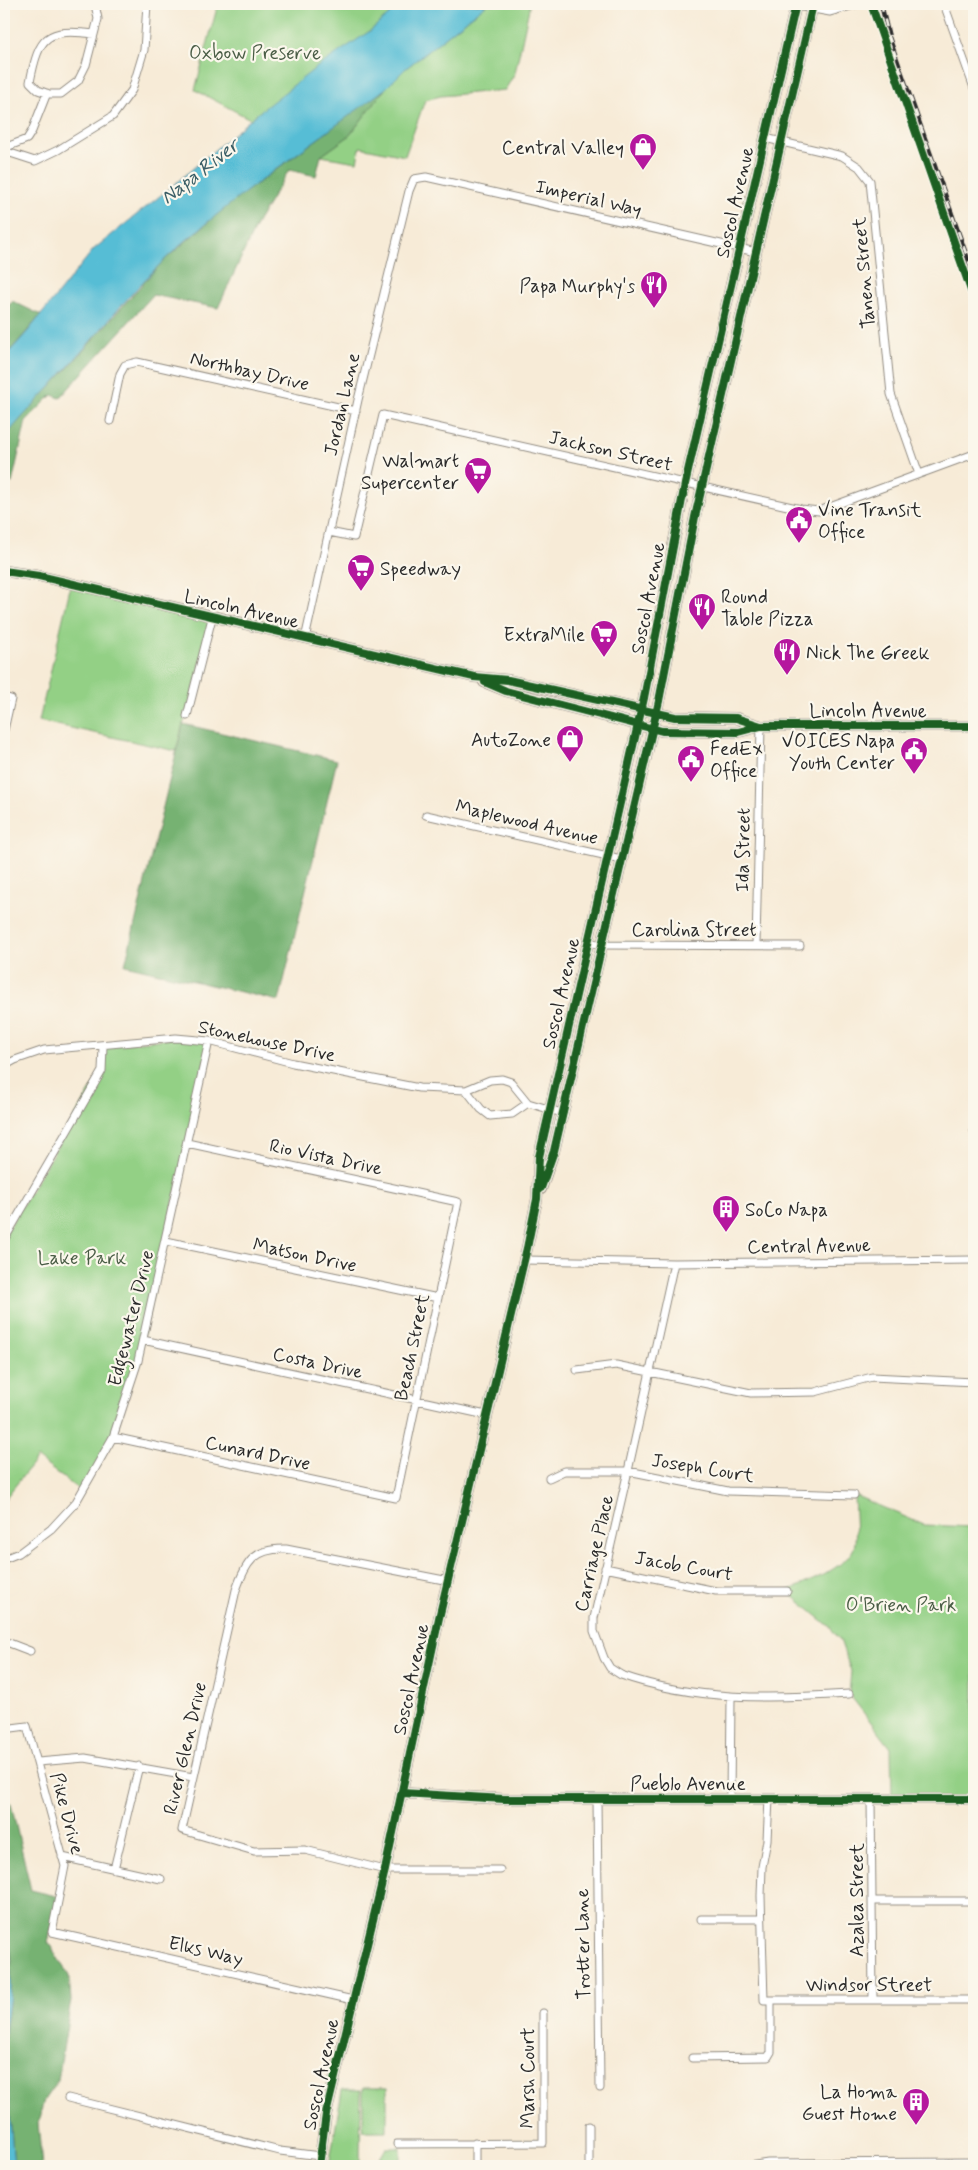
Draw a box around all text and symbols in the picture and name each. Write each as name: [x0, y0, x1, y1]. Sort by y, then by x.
park label: Oxbow Preserve: [189, 41, 321, 66]
water label: Napa River: [155, 132, 247, 211]
shop icon: Central Valley: [628, 132, 658, 171]
place label: Central Valley: [502, 136, 624, 161]
street label: Soscol Avenue: [711, 144, 760, 260]
street label: Imperial Way: [533, 174, 644, 223]
street label: Tanen Street: [847, 216, 882, 330]
restaurant icon: Papa Murphy's: [639, 270, 669, 309]
place label: Papa Murphy's: [520, 274, 636, 300]
street label: Northbay Drive: [188, 346, 312, 397]
street label: Jordan Lane: [318, 350, 366, 458]
street label: Jackson Street: [546, 425, 675, 478]
place label: Walmart Supercenter: [361, 449, 459, 496]
supermarket icon: Walmart Supercenter: [463, 456, 493, 495]
place label: Vine Transit Office: [818, 498, 921, 545]
public building icon: Vine Transit Office: [784, 505, 814, 544]
street label: Soscol Avenue: [625, 540, 672, 656]
supermarket icon: Speedway: [346, 553, 376, 592]
place label: Speedway: [380, 557, 461, 582]
street label: Lincoln Avenue: [182, 584, 302, 635]
place label: Round Table Pizza: [721, 585, 814, 632]
restaurant icon: Round Table Pizza: [687, 592, 717, 631]
supermarket icon: ExtraMile: [589, 619, 619, 658]
place label: ExtraMile: [504, 623, 585, 648]
restaurant icon: Nick The Greek: [772, 637, 802, 676]
place label: Nick The Greek: [806, 641, 930, 666]
street label: Lincoln Avenue: [809, 699, 927, 724]
shop icon: AutoZone: [555, 724, 585, 763]
place label: AutoZone: [471, 728, 551, 753]
place label: VOICES Napa Youth Center: [782, 729, 895, 776]
public building icon: VOICES Napa Youth Center: [899, 736, 929, 775]
place label: FedEx Office: [710, 737, 763, 784]
public building icon: FedEx Office: [676, 744, 706, 783]
street label: Maplewood Avenue: [453, 794, 601, 851]
street label: Ida Street: [730, 808, 757, 892]
street label: Carolina Street: [631, 918, 757, 943]
street label: Soscol Avenue: [537, 935, 586, 1051]
street label: Stonehouse Drive: [196, 1015, 338, 1068]
street label: Rio Vista Drive: [267, 1133, 385, 1182]
building icon: SoCo Napa: [711, 1194, 741, 1233]
place label: SoCo Napa: [745, 1198, 828, 1223]
street label: Matson Drive: [250, 1232, 359, 1279]
street label: Central Avenue: [747, 1233, 871, 1260]
park label: Lake Park: [38, 1246, 127, 1271]
street label: Edgewater Drive: [102, 1248, 163, 1390]
street label: Beach Street: [389, 1291, 436, 1403]
street label: Costa Drive: [270, 1342, 365, 1385]
street label: Cunard Drive: [203, 1430, 313, 1477]
street label: Joseph Court: [650, 1448, 756, 1489]
street label: Carriage Place: [569, 1492, 621, 1614]
street label: Jacob Court: [633, 1546, 735, 1587]
park label: O'Brien Park: [846, 1593, 956, 1618]
street label: Soscol Avenue: [387, 1621, 436, 1737]
street label: River Glen Drive: [158, 1679, 213, 1817]
street label: Pike Drive: [44, 1770, 89, 1857]
street label: Pueblo Avenue: [630, 1772, 746, 1797]
street label: Azalea Street: [845, 1843, 870, 1957]
street label: Trotter Lane: [570, 1888, 597, 2000]
street label: Elks Way: [166, 1931, 245, 1972]
street label: Windsor Street: [806, 1973, 932, 1998]
street label: Soscol Avenue: [297, 2016, 346, 2132]
street label: Marsh Court: [516, 2027, 541, 2128]
place label: La Homa Guest Home: [802, 2080, 898, 2127]
building icon: La Homa Guest Home: [901, 2087, 931, 2126]

